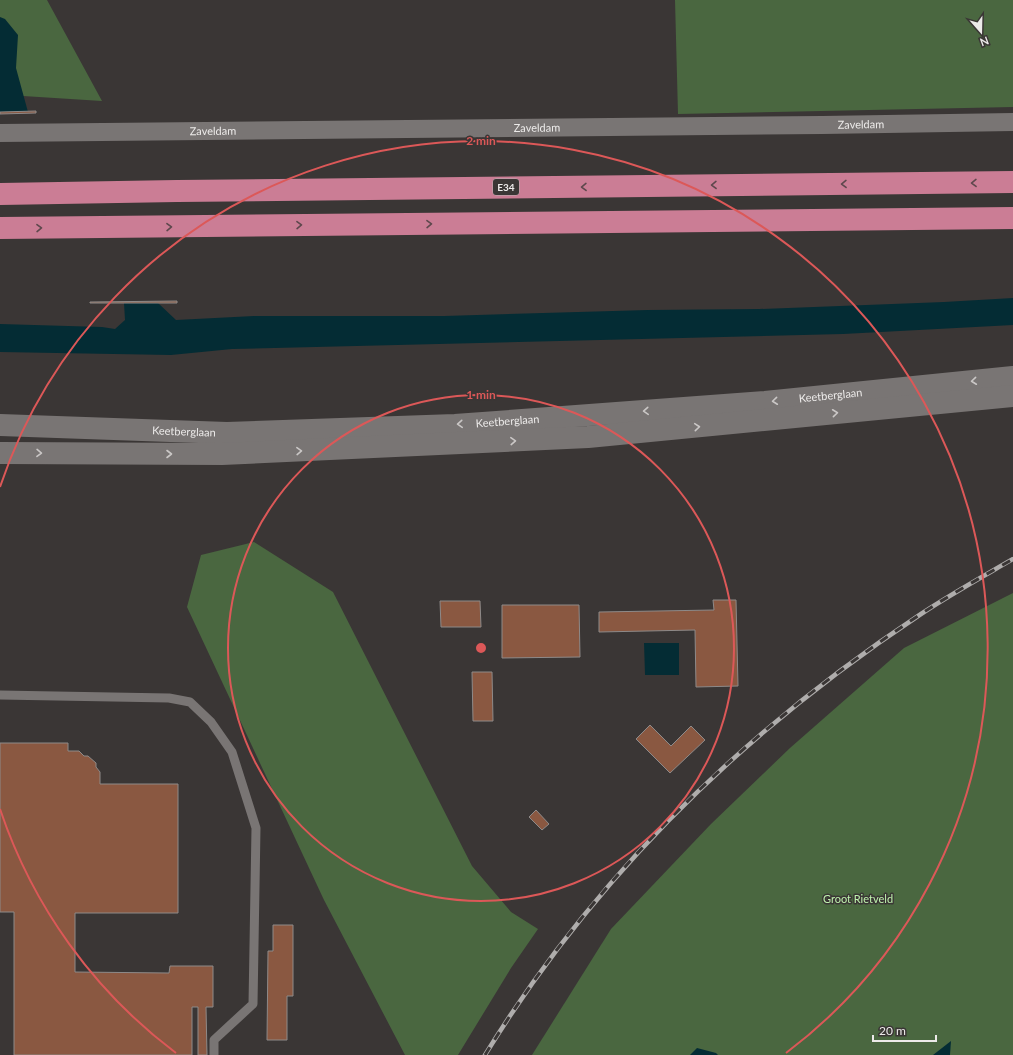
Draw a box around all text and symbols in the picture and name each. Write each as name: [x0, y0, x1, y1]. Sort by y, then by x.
north arrow: [961, 12, 1001, 52]
text: N: [978, 34, 991, 49]
street label: Zaveldam: [838, 117, 884, 131]
street label: Zaveldam: [514, 121, 560, 134]
street label: Zaveldam: [190, 124, 236, 137]
text: 2 min: [466, 133, 496, 148]
road number: E34: [493, 179, 519, 195]
one-way arrow: [971, 179, 977, 187]
one-way arrow: [841, 180, 847, 188]
one-way arrow: [711, 181, 717, 189]
one-way arrow: [581, 183, 587, 191]
one-way arrow: [426, 220, 432, 228]
one-way arrow: [296, 221, 302, 229]
one-way arrow: [166, 223, 172, 231]
one-way arrow: [36, 224, 42, 232]
one-way arrow: [971, 376, 977, 385]
street label: Keetberglaan: [798, 385, 863, 405]
text: 1 min: [466, 387, 496, 402]
one-way arrow: [772, 396, 778, 405]
one-way arrow: [643, 406, 649, 415]
one-way arrow: [832, 409, 838, 418]
street label: Keetberglaan: [475, 412, 540, 429]
one-way arrow: [457, 420, 463, 429]
one-way arrow: [694, 422, 700, 431]
street label: Keetberglaan: [152, 423, 216, 439]
one-way arrow: [510, 436, 516, 445]
one-way arrow: [296, 446, 302, 455]
one-way arrow: [36, 449, 42, 457]
one-way arrow: [166, 450, 172, 458]
centre of rings: [474, 641, 488, 655]
park label: Groot Rietveld: [823, 892, 893, 905]
scale bar: [873, 1017, 936, 1043]
text: 20 m: [879, 1023, 906, 1038]

